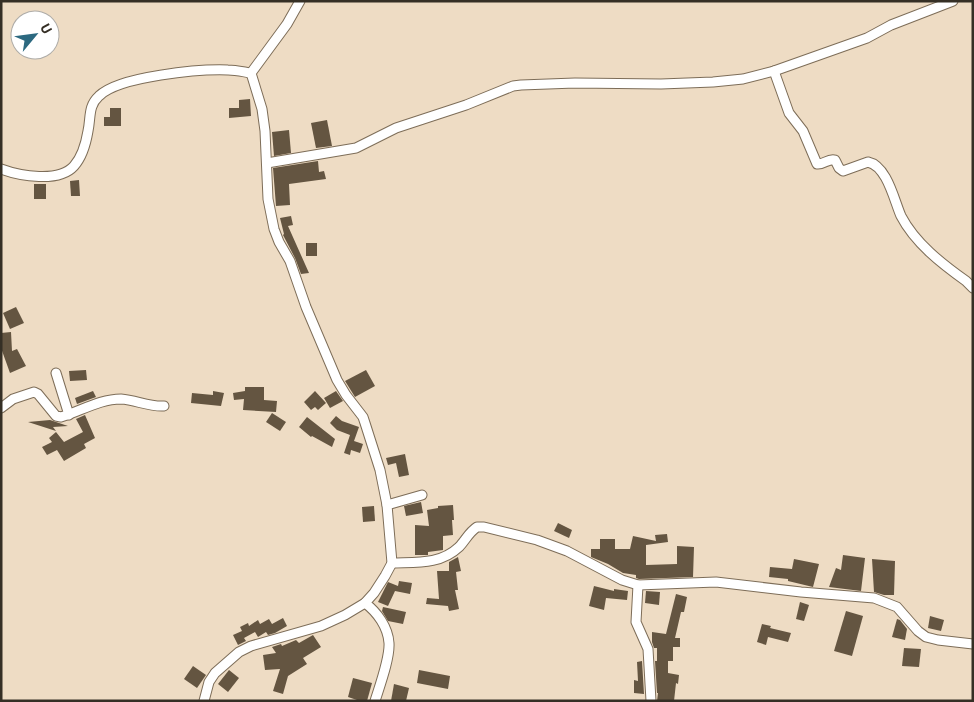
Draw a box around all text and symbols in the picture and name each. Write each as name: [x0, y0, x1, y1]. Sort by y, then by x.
north arrow: [10, 10, 60, 60]
text: U: [37, 20, 56, 37]

